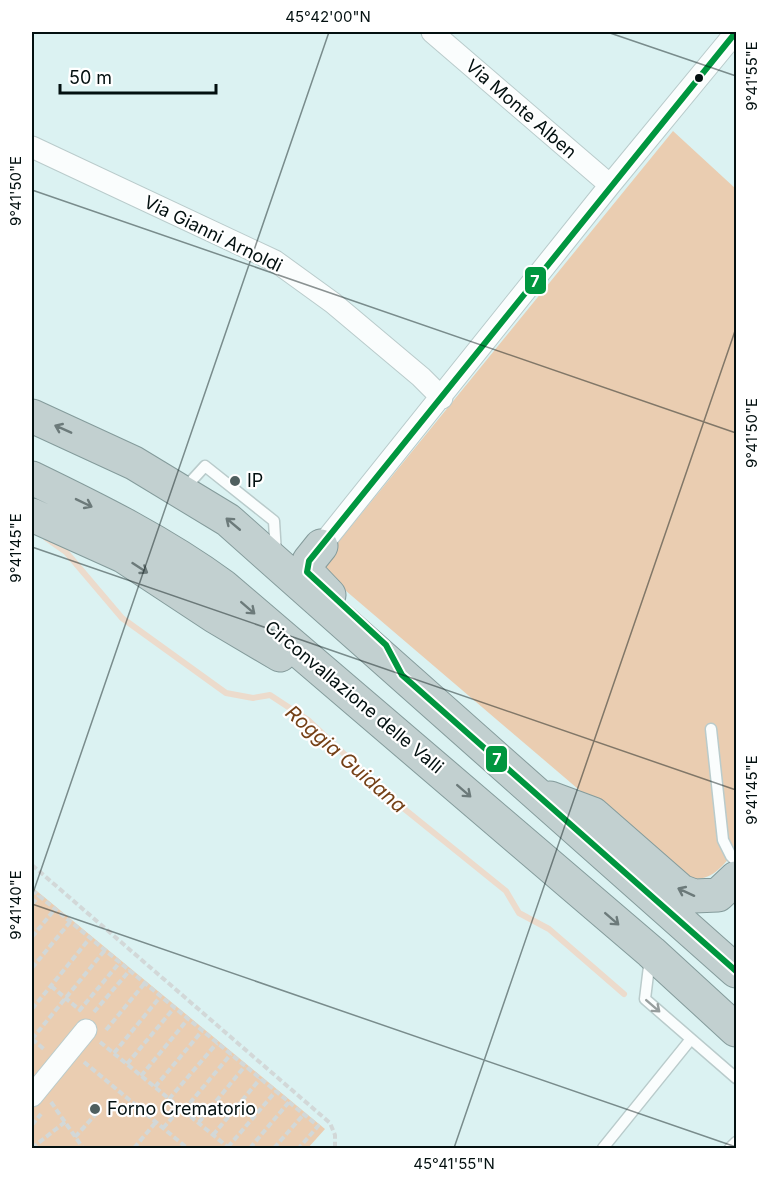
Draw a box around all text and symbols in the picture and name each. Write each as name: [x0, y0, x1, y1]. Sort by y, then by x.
text: 45°42'00"N: [285, 7, 371, 26]
text: 9°41'55"E: [742, 41, 761, 111]
street label: Via Monte Alben: [462, 55, 581, 162]
scale bar: [60, 57, 216, 95]
text: 50 m: [69, 67, 112, 88]
unlabelled marker: [693, 72, 705, 84]
text: 9°41'50"E: [6, 156, 25, 226]
street label: Via Gianni Arnoldi: [141, 191, 286, 276]
line badge: 7: [524, 266, 547, 295]
text: 7: [530, 271, 540, 291]
text: 9°41'50"E: [742, 398, 761, 468]
one-way arrow: [54, 423, 72, 434]
place label: IP: [247, 470, 263, 491]
marker: IP: [228, 474, 242, 488]
one-way arrow: [75, 498, 93, 510]
text: 9°41'45"E: [6, 513, 25, 583]
one-way arrow: [225, 518, 241, 531]
one-way arrow: [132, 562, 148, 574]
one-way arrow: [240, 601, 256, 614]
street label: Circonvallazione delle Valli: [261, 616, 448, 777]
water label: Roggia Guidana: [281, 700, 411, 818]
line badge: 7: [485, 745, 508, 773]
text: 7: [492, 749, 502, 769]
text: 9°41'45"E: [742, 755, 761, 825]
one-way arrow: [456, 784, 471, 798]
text: 9°41'40"E: [6, 870, 25, 940]
one-way arrow: [678, 886, 696, 898]
one-way arrow: [604, 912, 620, 925]
one-way arrow: [645, 1000, 661, 1013]
place label: Forno Crematorio: [107, 1098, 256, 1119]
marker: Forno Crematorio: [88, 1102, 102, 1116]
text: 45°41'55"N: [413, 1154, 495, 1173]

